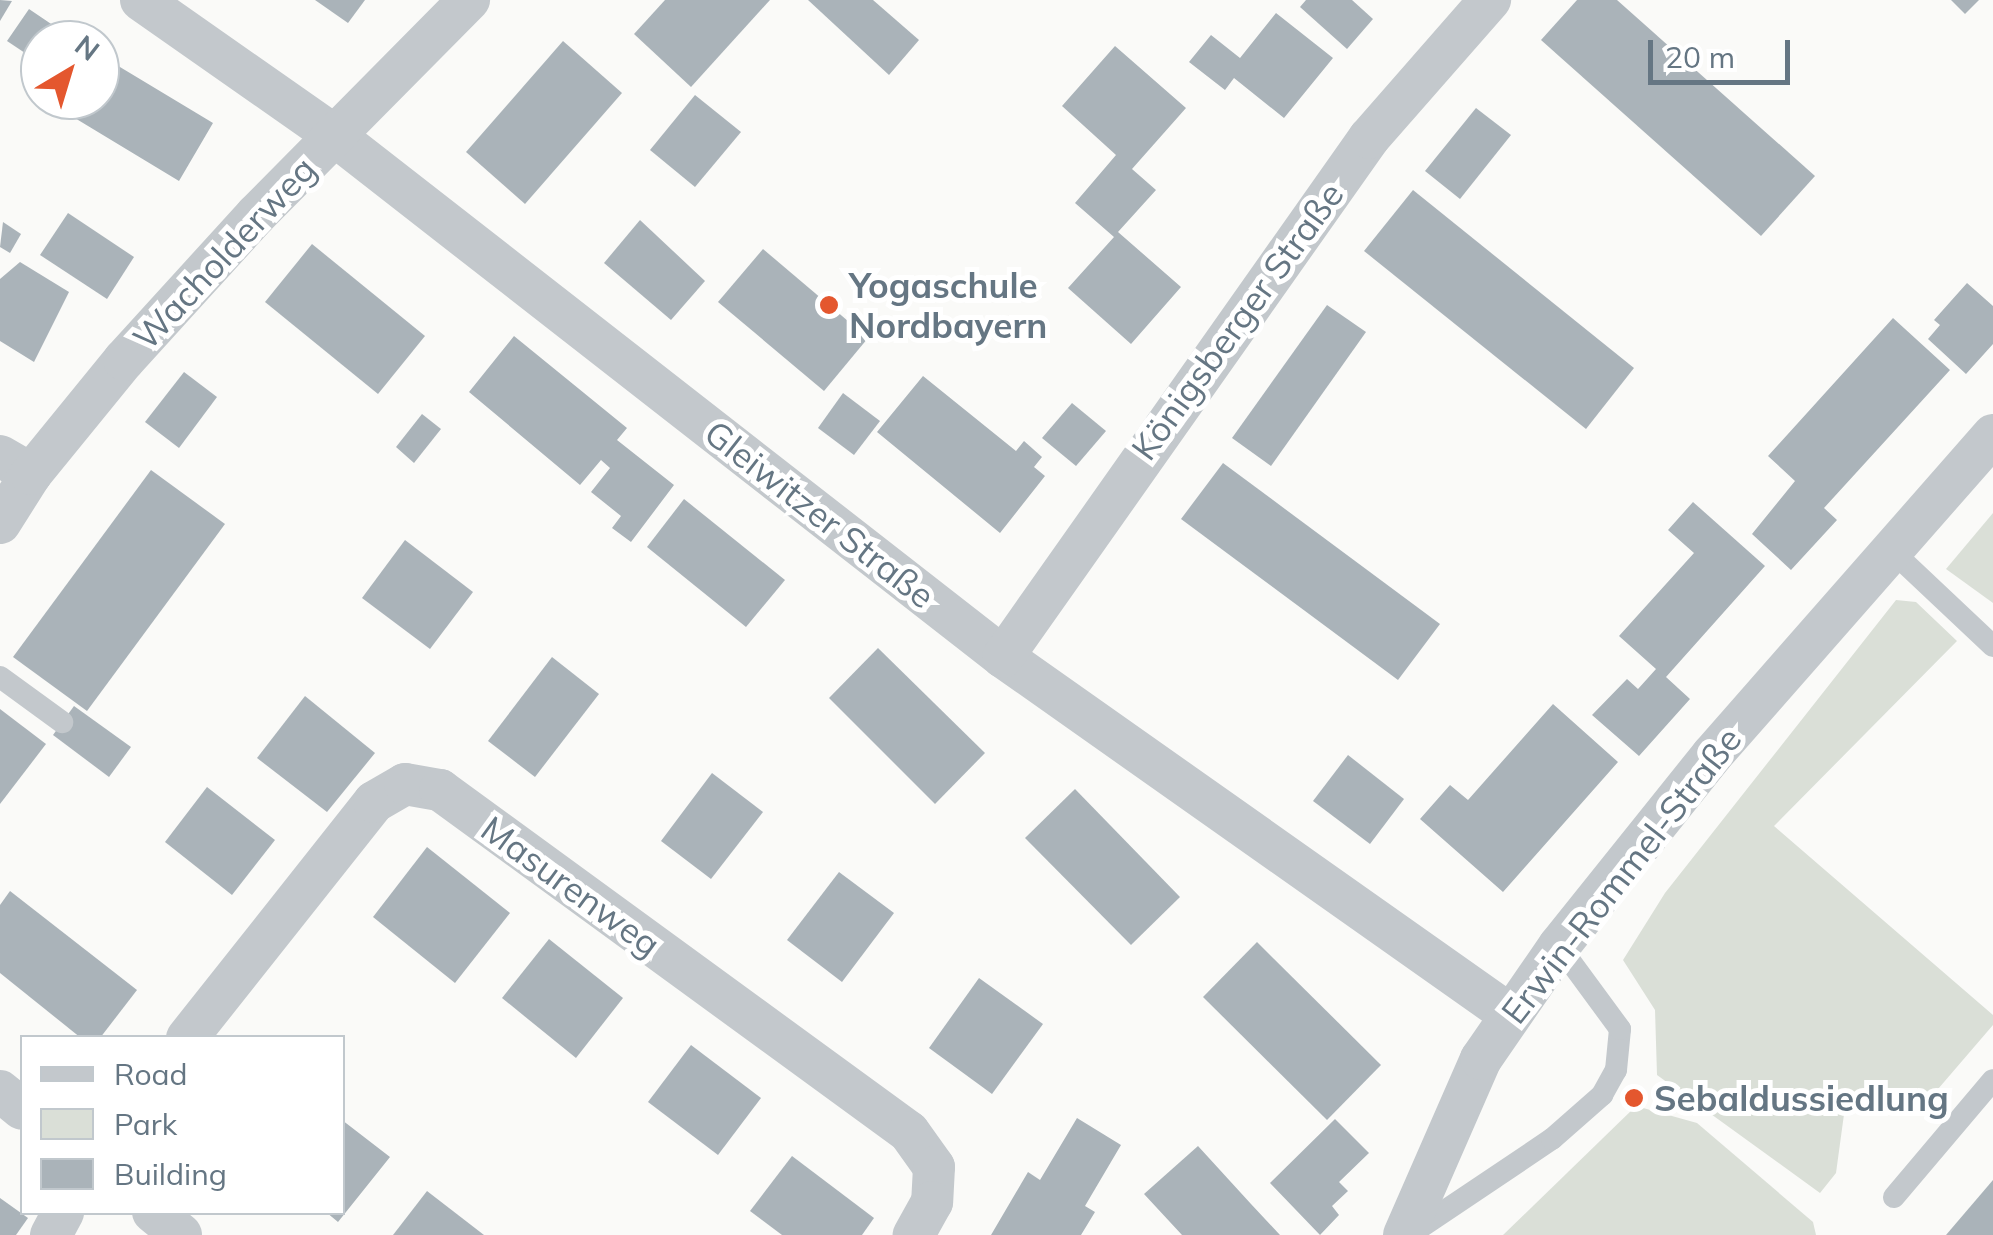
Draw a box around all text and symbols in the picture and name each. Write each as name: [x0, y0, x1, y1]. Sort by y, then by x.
north arrow: [20, 20, 120, 120]
scale bar: [1653, 20, 1796, 82]
text: N: [68, 27, 107, 68]
text: 20 m: [1665, 38, 1735, 76]
street label: Wacholderweg: [124, 148, 324, 358]
street label: Königsberger Straße: [1122, 174, 1352, 468]
place label: Yogaschule Nordbayern: [849, 264, 1047, 346]
marker: Yogaschule Nordbayern: [818, 294, 840, 316]
street label: Gleiwitzer Straße: [697, 411, 943, 617]
street label: Erwin-Rommel-Straße: [1492, 719, 1750, 1031]
street label: Masurenweg: [473, 807, 669, 965]
legend: [20, 1035, 345, 1215]
text: Road: [114, 1055, 188, 1093]
place label: Sebaldussiedlung: [1654, 1077, 1949, 1119]
marker: Sebaldussiedlung: [1623, 1087, 1645, 1109]
text: Park: [114, 1105, 177, 1143]
text: Building: [114, 1155, 227, 1193]

